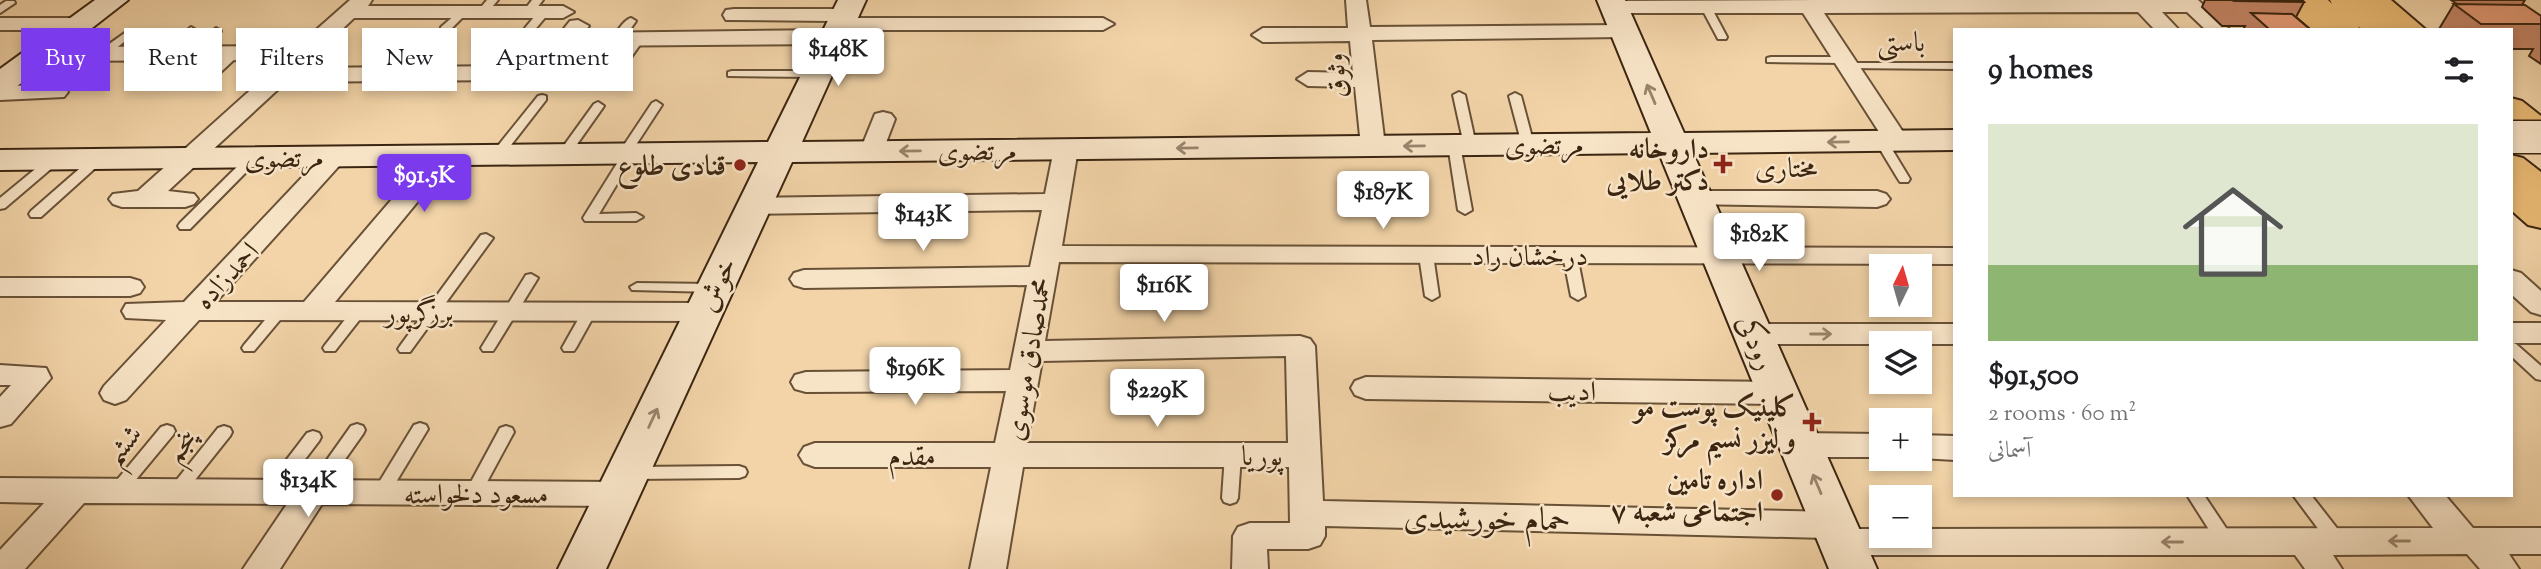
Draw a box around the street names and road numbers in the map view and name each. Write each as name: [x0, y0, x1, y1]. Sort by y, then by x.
street label: باستی: [1877, 24, 1925, 64]
street label: وثوق: [1316, 51, 1360, 100]
street label: مرتضوی: [1504, 126, 1584, 168]
street label: مرتضوی: [937, 132, 1017, 174]
street label: مرتضوی: [244, 139, 324, 181]
street label: مختاری: [1755, 150, 1817, 190]
street label: احمدزاده: [186, 234, 270, 320]
street label: درخشان راد: [1472, 238, 1588, 278]
street label: خوش: [689, 252, 749, 319]
street label: محمدصادق موسوی: [996, 275, 1064, 444]
street label: برزگرپور: [382, 294, 453, 335]
street label: رودکی: [1725, 309, 1784, 377]
street label: ادیب: [1547, 373, 1597, 413]
street label: ششم: [95, 417, 157, 478]
street label: پنجم: [156, 419, 213, 475]
street label: مقدم: [888, 438, 936, 480]
street label: پوریا: [1241, 438, 1284, 478]
street label: مسعود دلخواسته: [404, 476, 548, 516]
street label: حمام خورشیدی: [1403, 496, 1571, 548]

